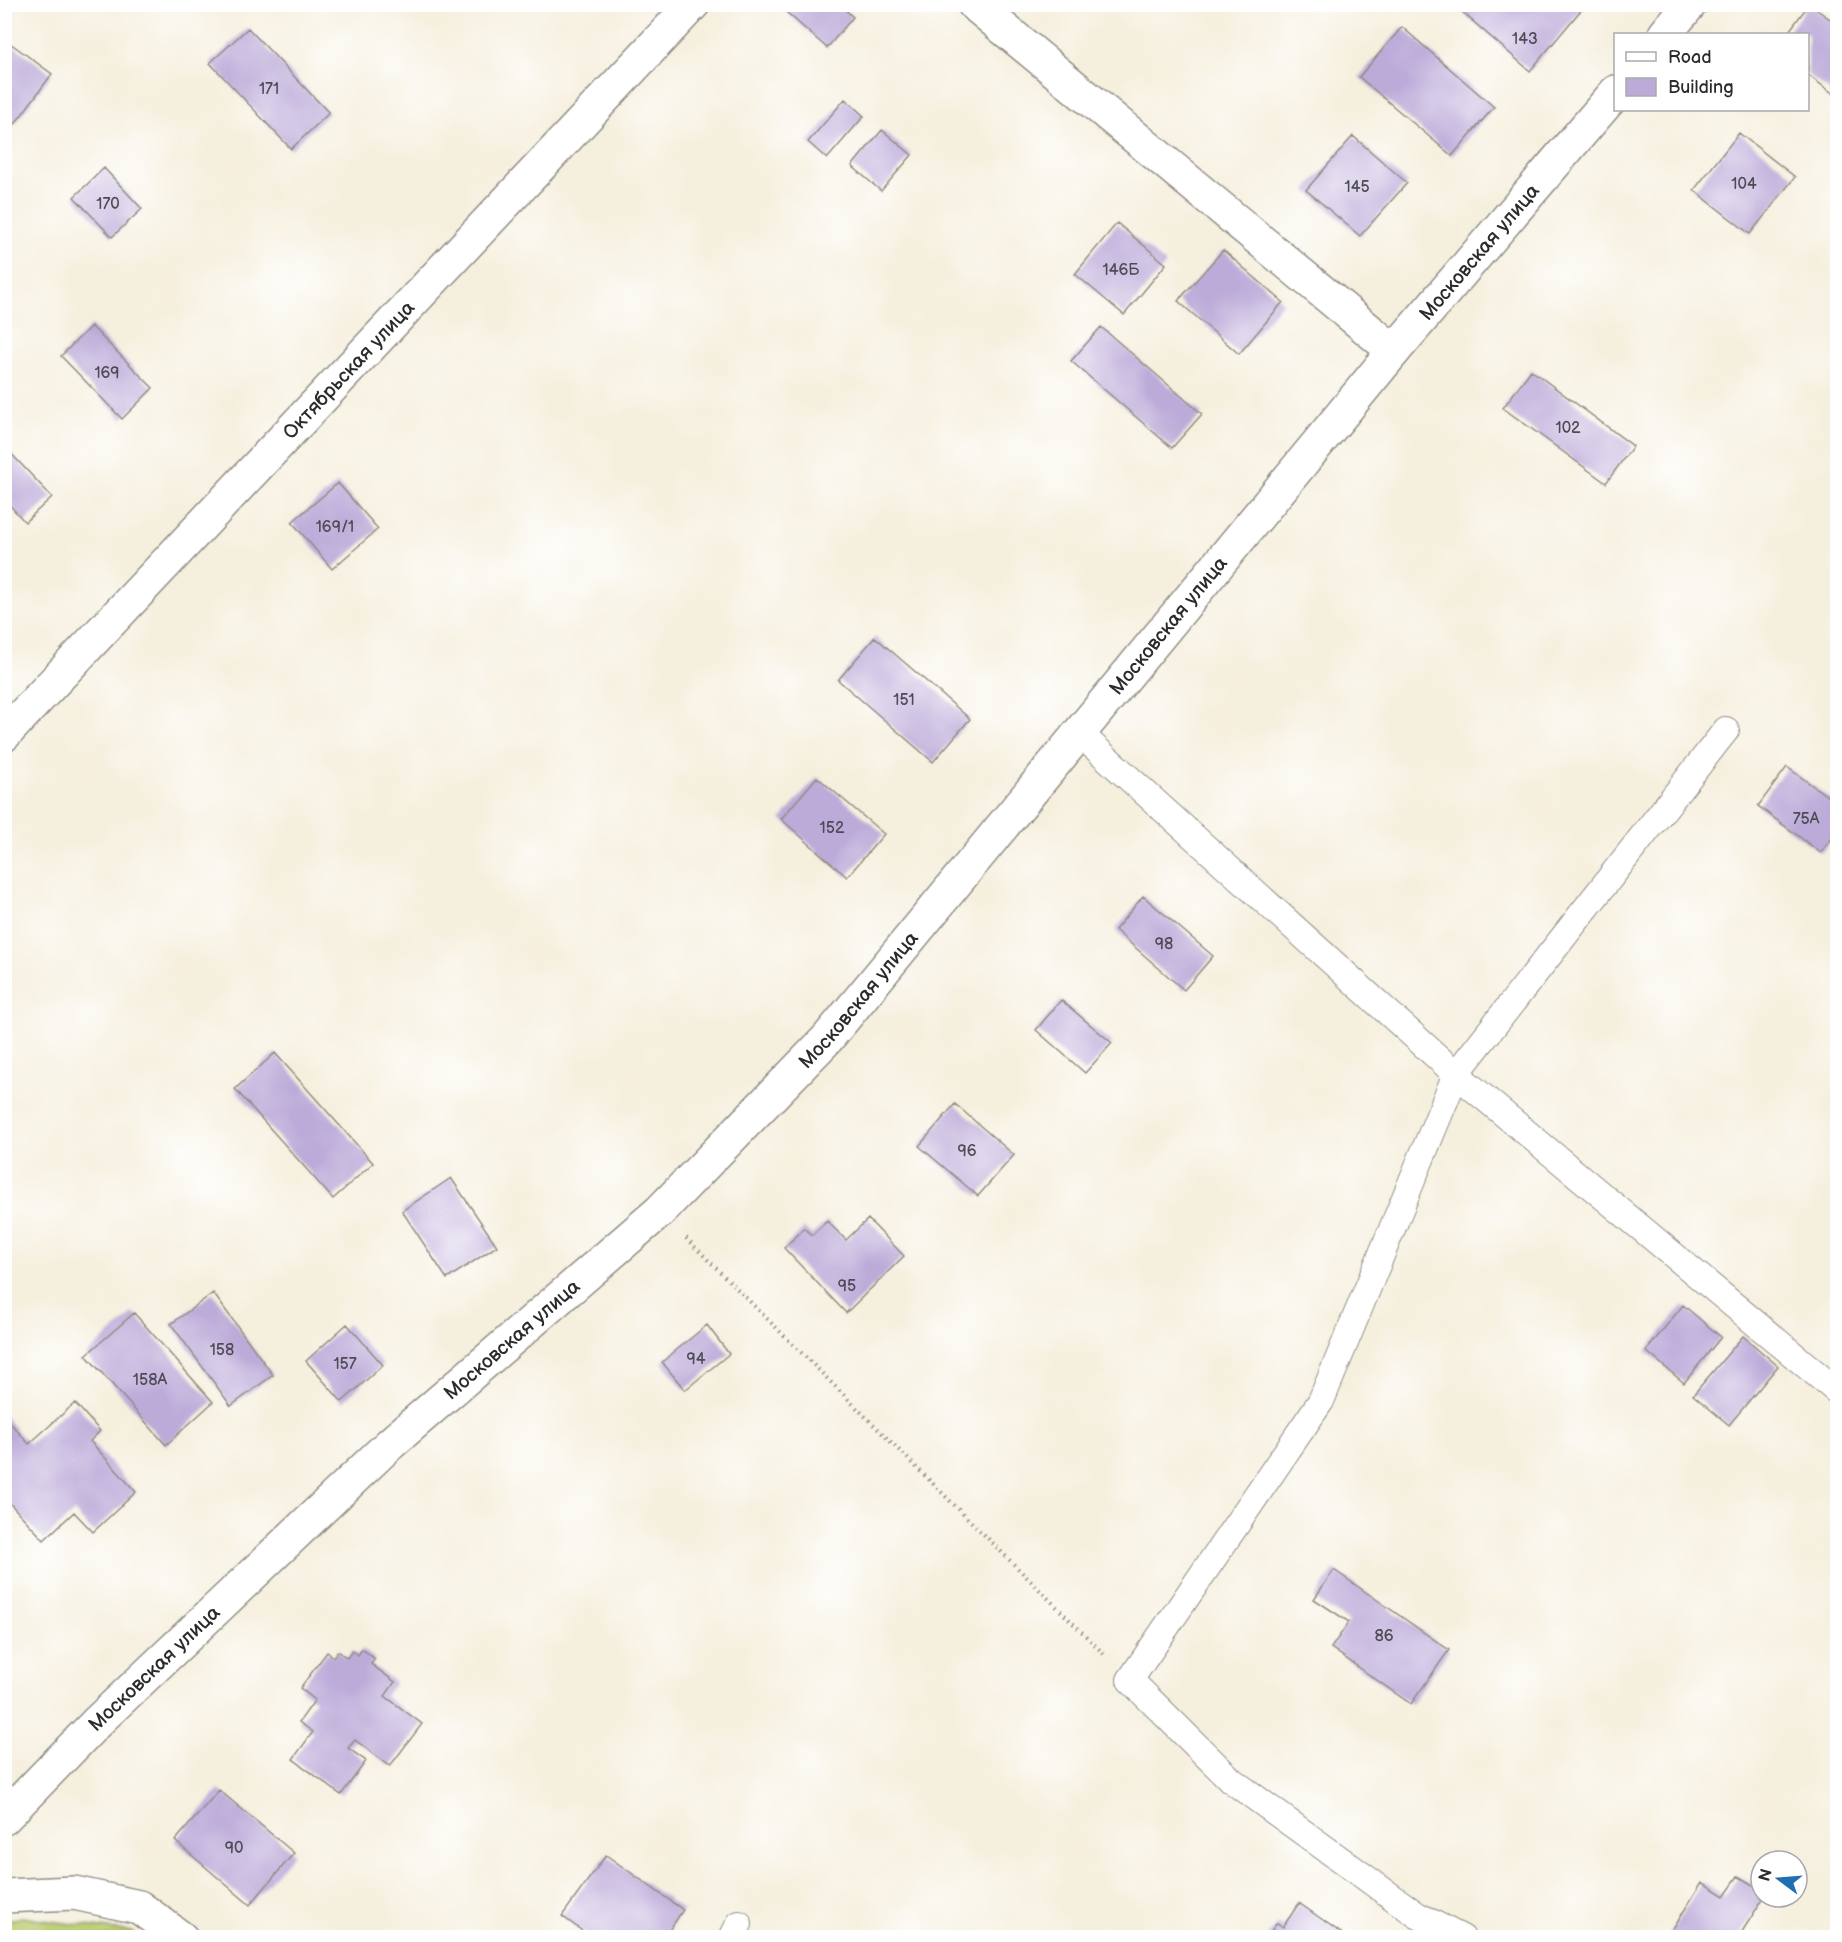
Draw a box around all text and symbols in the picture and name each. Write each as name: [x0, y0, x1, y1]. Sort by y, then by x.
house number: 143: [1512, 30, 1538, 49]
legend: [1614, 33, 1809, 111]
text: Road: [1668, 47, 1712, 68]
text: Building: [1668, 77, 1734, 98]
house number: 171: [259, 80, 279, 99]
house number: 104: [1731, 175, 1757, 194]
house number: 145: [1344, 178, 1370, 197]
street label: Московская улица: [1415, 179, 1545, 326]
house number: 170: [96, 195, 120, 214]
house number: 146Б: [1103, 261, 1140, 280]
street label: Октябрьская улица: [278, 296, 420, 445]
house number: 169: [94, 364, 120, 383]
house number: 102: [1555, 419, 1581, 438]
house number: 169/1: [316, 518, 354, 537]
street label: Московская улица: [1105, 552, 1233, 700]
house number: 151: [893, 691, 915, 710]
house number: 75А: [1793, 810, 1820, 829]
house number: 152: [820, 819, 845, 838]
street label: Московская улица: [794, 927, 924, 1074]
house number: 98: [1155, 935, 1173, 954]
house number: 96: [957, 1142, 977, 1161]
street label: Московская улица: [439, 1275, 585, 1405]
house number: 95: [838, 1277, 856, 1296]
house number: 158: [210, 1341, 234, 1360]
house number: 94: [686, 1350, 706, 1369]
house number: 157: [333, 1355, 357, 1374]
house number: 158А: [133, 1371, 167, 1390]
street label: Московская улица: [84, 1601, 225, 1737]
house number: 86: [1374, 1627, 1394, 1646]
house number: 90: [225, 1839, 243, 1858]
north arrow: [1749, 1849, 1809, 1909]
text: N: [1755, 1867, 1777, 1884]

